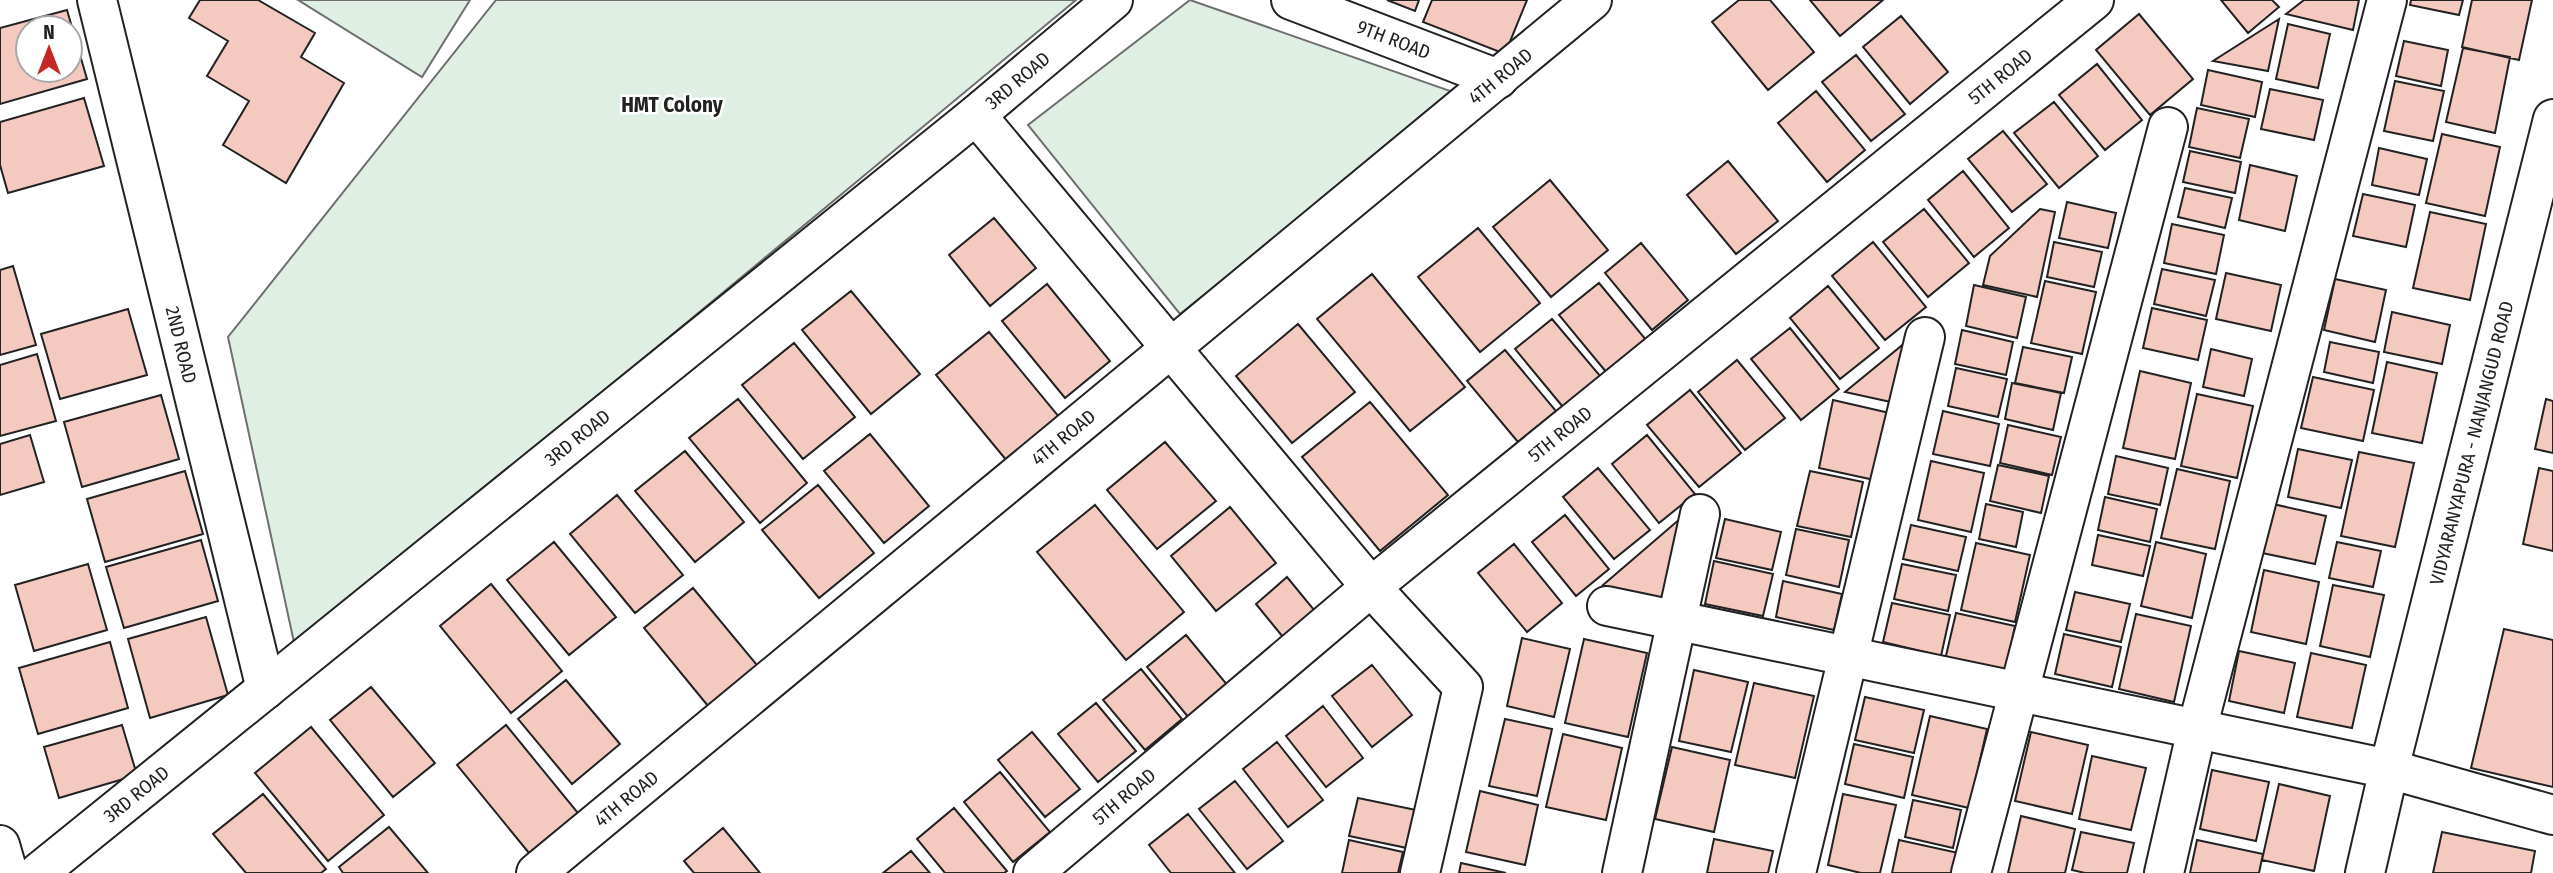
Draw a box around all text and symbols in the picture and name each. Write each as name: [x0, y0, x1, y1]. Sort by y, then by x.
north arrow: [14, 14, 84, 84]
street label: 9TH ROAD: [1354, 15, 1434, 64]
text: N: [43, 21, 55, 44]
street label: 4TH ROAD: [1464, 43, 1537, 109]
street label: 5TH ROAD: [1963, 43, 2037, 109]
street label: 3RD ROAD: [980, 47, 1054, 114]
district label: HMT Colony: [621, 92, 724, 118]
street label: VIDYARANYAPURA - NANJANGUD ROAD: [2424, 299, 2518, 587]
street label: 2ND ROAD: [161, 304, 202, 386]
street label: 5TH ROAD: [1523, 401, 1596, 466]
street label: 3RD ROAD: [540, 404, 614, 471]
street label: 4TH ROAD: [1027, 404, 1100, 470]
street label: 3RD ROAD: [99, 761, 173, 827]
street label: 5TH ROAD: [1088, 763, 1160, 829]
street label: 4TH ROAD: [590, 765, 663, 832]

